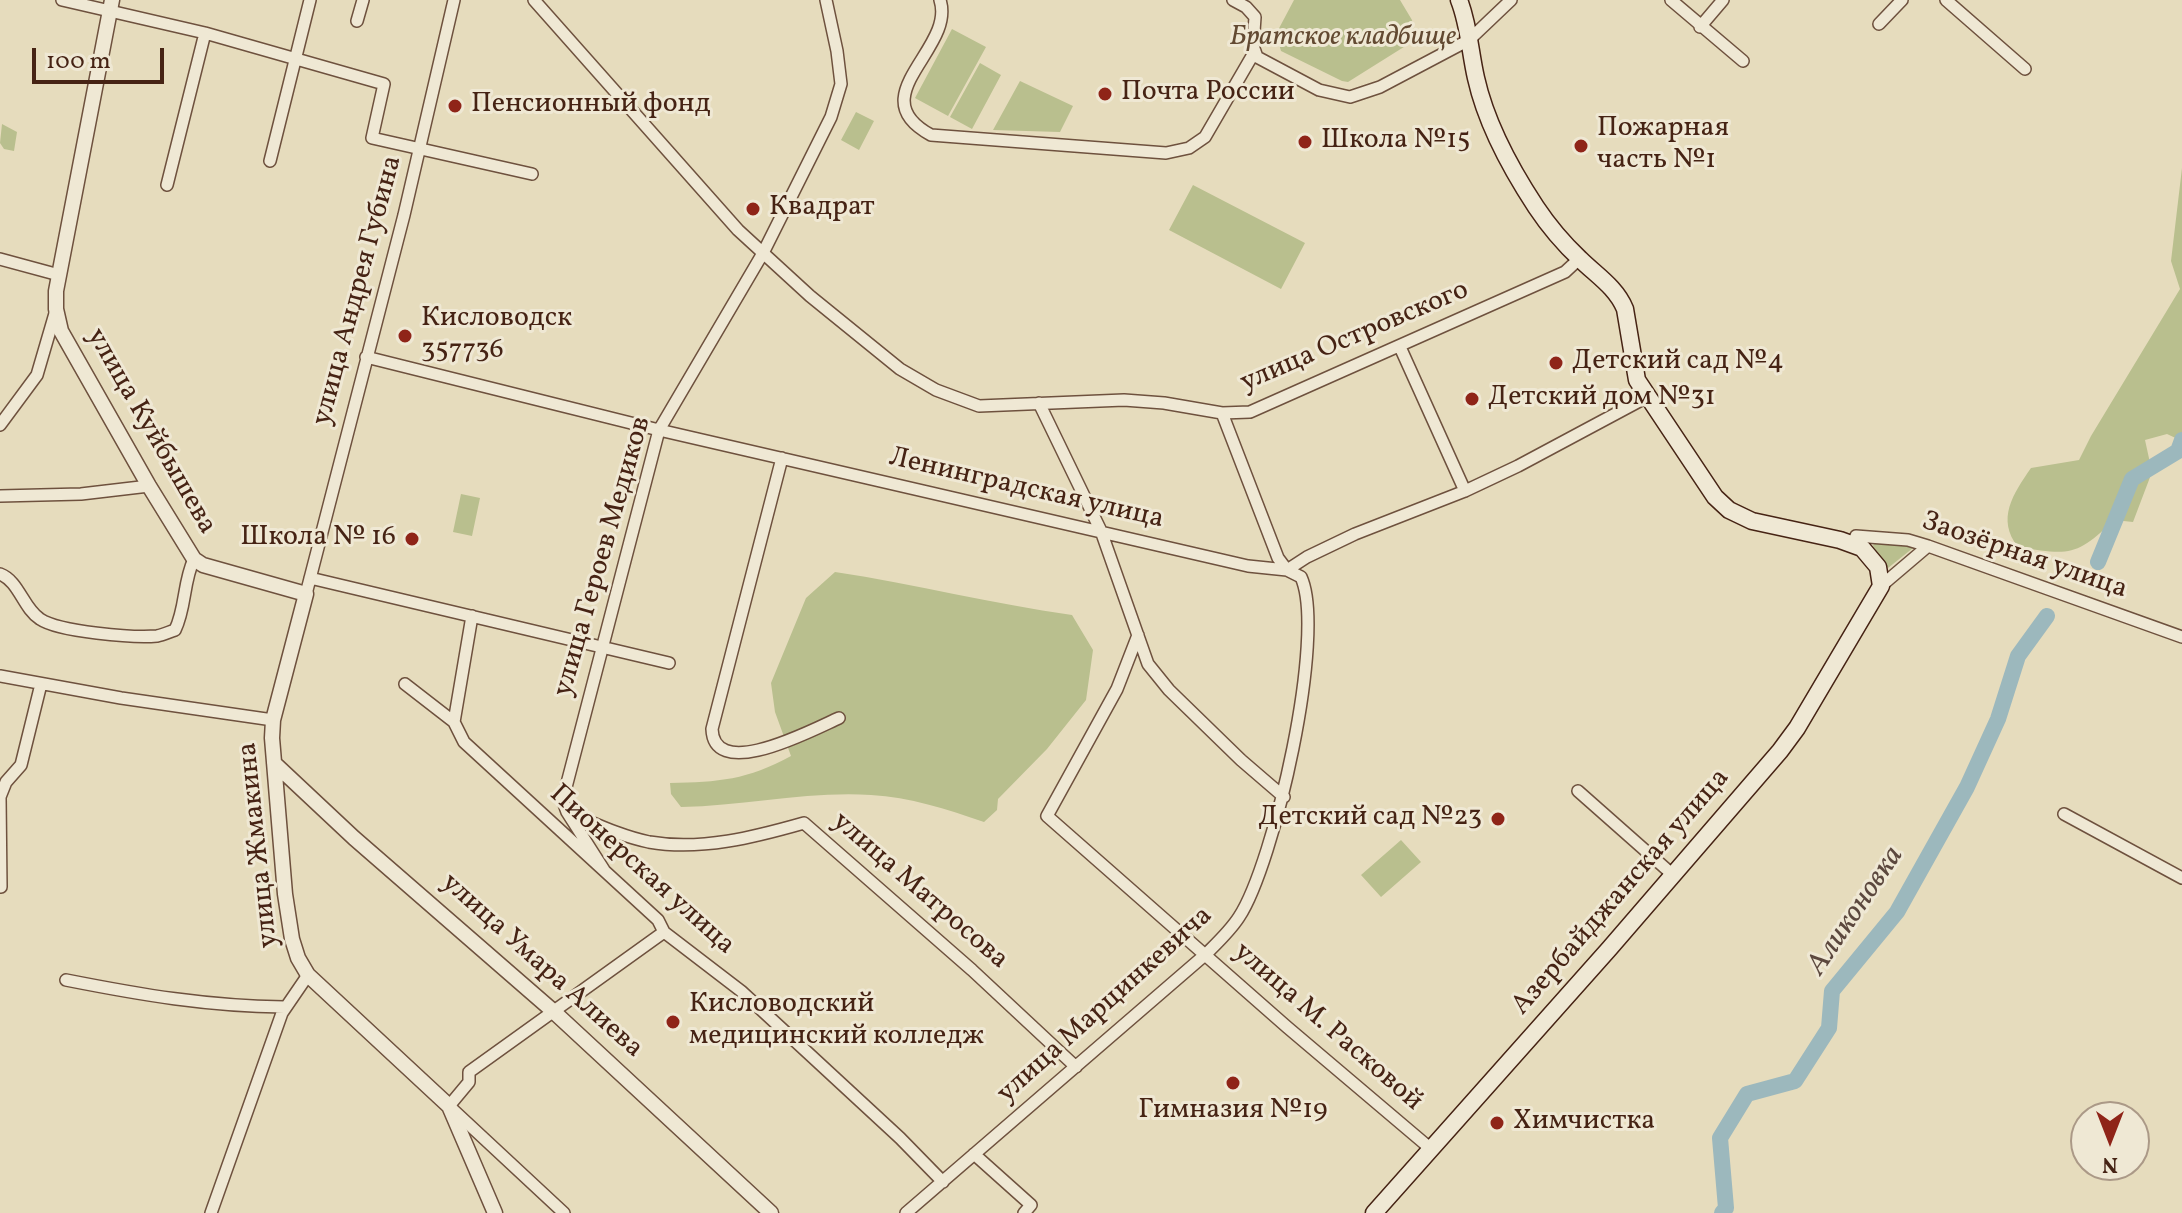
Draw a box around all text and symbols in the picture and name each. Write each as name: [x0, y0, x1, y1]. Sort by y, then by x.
park label: Братское кладбище: [1230, 22, 1456, 56]
scale bar: [36, 32, 168, 82]
text: 100 m: [46, 45, 111, 79]
place label: Почта России: [1121, 77, 1295, 111]
marker: Почта России: [1096, 85, 1114, 103]
place label: Пенсионный фонд: [471, 89, 710, 123]
marker: Пенсионный фонд: [446, 97, 464, 115]
place label: Пожарная часть №1: [1597, 113, 1729, 179]
place label: Школа №15: [1321, 125, 1471, 159]
marker: Школа №15: [1296, 133, 1314, 151]
marker: Пожарная часть №1: [1572, 137, 1590, 155]
street label: улица Андрея Губина: [307, 152, 411, 430]
place label: Квадрат: [769, 192, 875, 226]
marker: Квадрат: [744, 200, 762, 218]
street label: улица Островского: [1236, 275, 1474, 401]
place label: Кисловодск 357736: [421, 303, 572, 369]
street label: улица Куйбышева: [77, 323, 223, 541]
marker: Кисловодск 357736: [396, 327, 414, 345]
place label: Детский сад №4: [1572, 346, 1784, 380]
marker: Детский сад №4: [1547, 354, 1565, 372]
place label: Детский дом №31: [1488, 382, 1716, 416]
marker: Детский дом №31: [1463, 390, 1481, 408]
street label: улица Героев Медиков: [548, 413, 660, 701]
street label: Ленинградская улица: [885, 442, 1167, 538]
street label: Заозёрная улица: [1917, 506, 2131, 608]
place label: Школа № 16: [240, 522, 396, 556]
marker: Школа № 16: [403, 530, 421, 548]
street label: улица Жмакина: [232, 740, 288, 950]
street label: Азербайджанская улица: [1506, 763, 1738, 1023]
street label: Пионерская улица: [541, 779, 741, 963]
place label: Детский сад №23: [1258, 802, 1482, 836]
street label: улица Матросова: [824, 806, 1014, 978]
marker: Детский сад №23: [1489, 810, 1507, 828]
water label: Аликоновка: [1801, 841, 1913, 983]
street label: улица Умара Алиева: [433, 867, 649, 1067]
street label: улица Марцинкевича: [991, 900, 1221, 1112]
street label: улица М. Расковой: [1225, 937, 1429, 1119]
place label: Кисловодский медицинский колледж: [689, 989, 984, 1055]
marker: Кисловодский медицинский колледж: [664, 1013, 682, 1031]
marker: Гимназия №19: [1224, 1074, 1242, 1092]
place label: Гимназия №19: [1138, 1095, 1328, 1129]
north arrow: [2070, 1101, 2150, 1181]
place label: Химчистка: [1513, 1106, 1655, 1140]
marker: Химчистка: [1488, 1114, 1506, 1132]
text: N: [2102, 1148, 2118, 1179]

